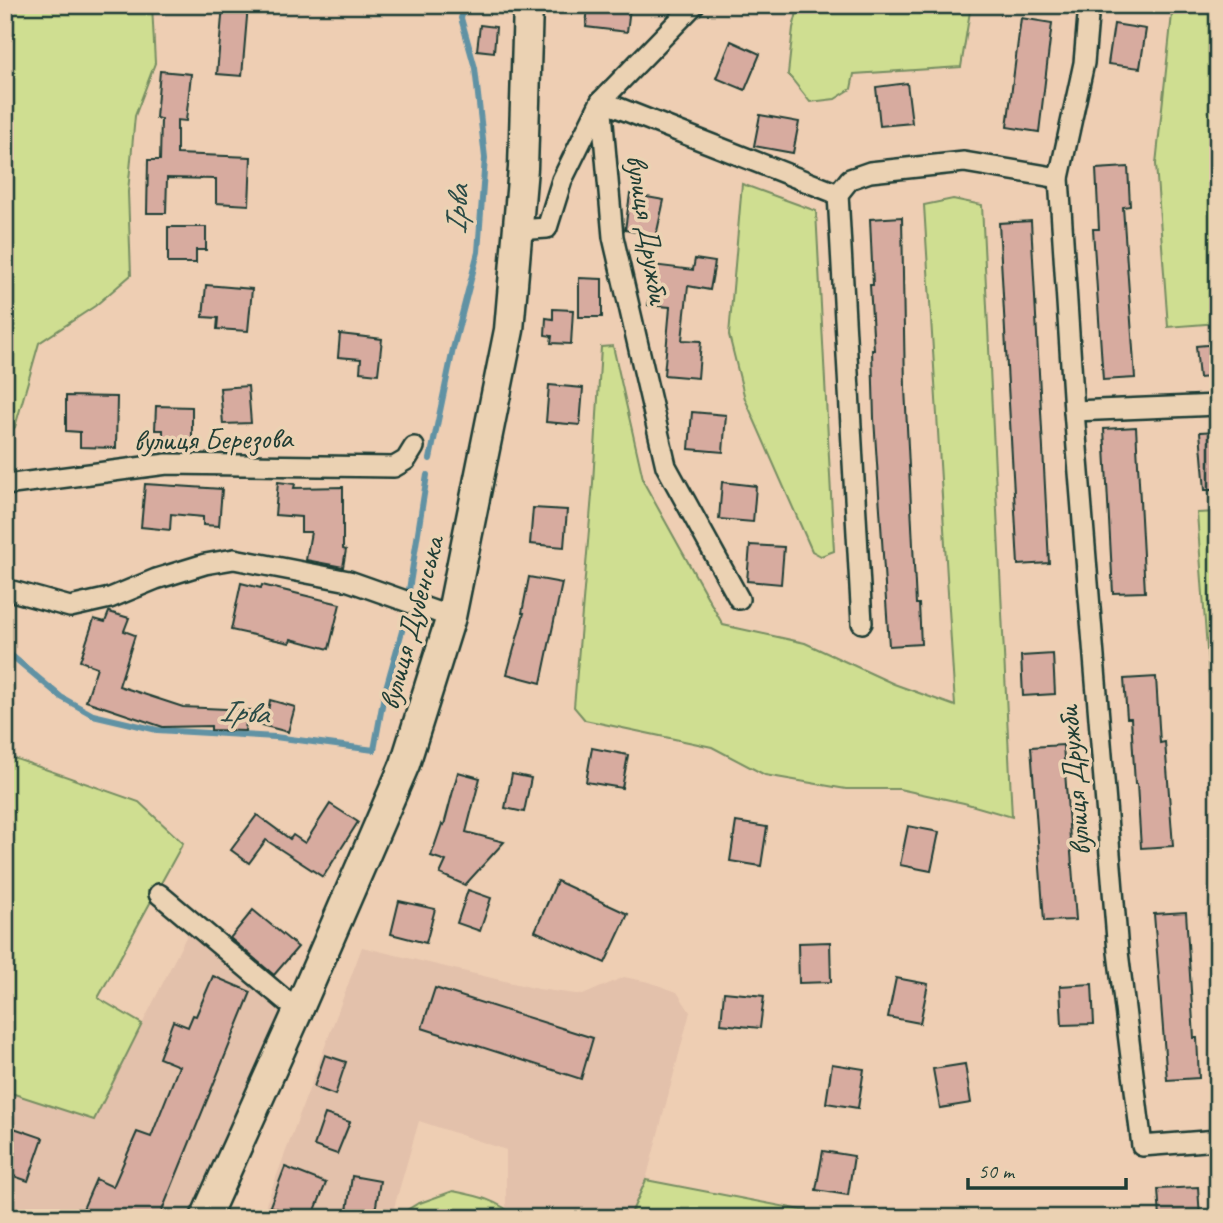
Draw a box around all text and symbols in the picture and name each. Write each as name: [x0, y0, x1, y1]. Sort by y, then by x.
street label: вулиця Дружби: [617, 152, 679, 308]
water label: Ірва: [434, 181, 479, 236]
street label: вулиця Березова: [133, 419, 295, 459]
street label: вулиця Дубенська: [370, 530, 453, 714]
water label: Ірва: [218, 689, 273, 734]
street label: вулиця Дружби: [1048, 703, 1099, 858]
scale bar: [968, 1146, 1125, 1190]
text: 50 m: [978, 1158, 1016, 1184]

